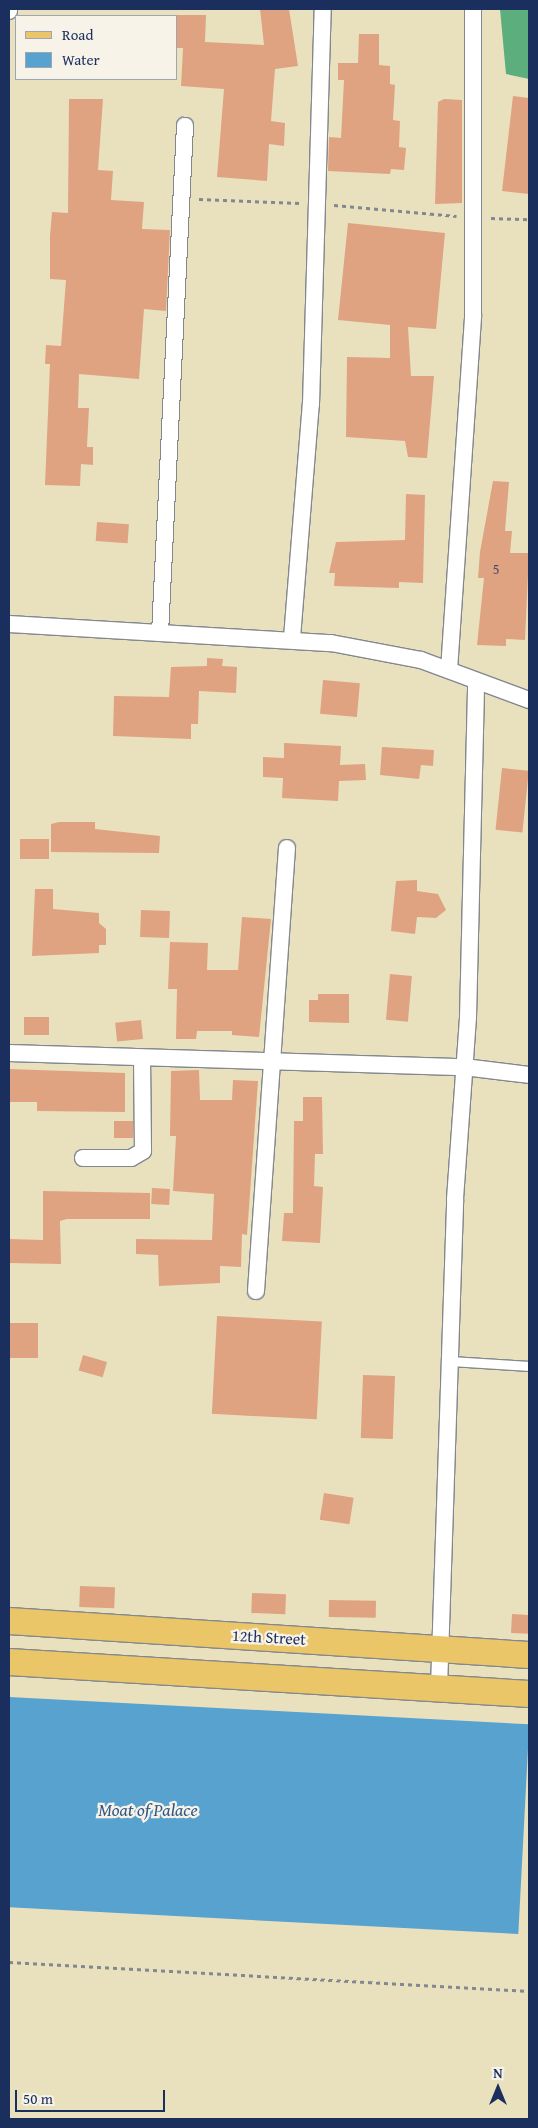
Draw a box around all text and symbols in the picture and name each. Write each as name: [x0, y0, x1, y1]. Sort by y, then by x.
legend: [15, 15, 178, 80]
text: Road: [62, 24, 93, 45]
text: Water: [62, 49, 100, 70]
house number: 5: [493, 561, 499, 577]
street label: 12th Street: [232, 1625, 306, 1649]
water label: Moat of Palace: [98, 1799, 198, 1821]
north arrow: [473, 2063, 523, 2113]
text: N: [493, 2063, 503, 2083]
scale bar: [18, 2080, 168, 2112]
text: 50 m: [23, 2088, 53, 2109]

